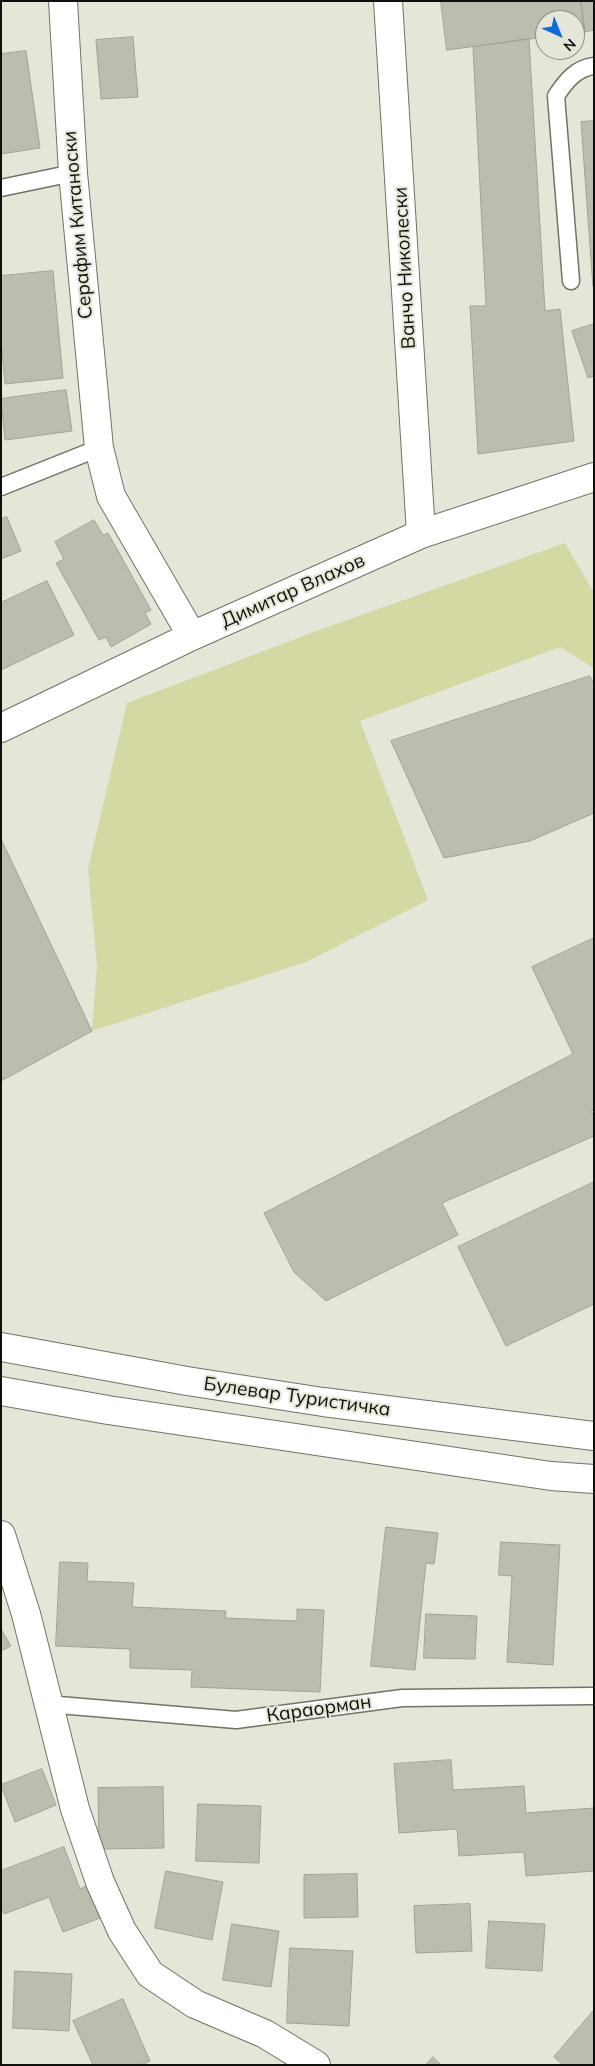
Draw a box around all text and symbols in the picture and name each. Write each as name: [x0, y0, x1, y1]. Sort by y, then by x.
north arrow: [535, 10, 585, 60]
text: N: [560, 35, 580, 55]
street label: Серафим Китаноски: [58, 130, 98, 320]
street label: Ванчо Николески: [389, 186, 421, 350]
street label: Димитар Влахов: [218, 549, 368, 633]
street label: Булевар Туристичка: [202, 1373, 392, 1421]
street label: Караорман: [265, 1690, 373, 1728]

